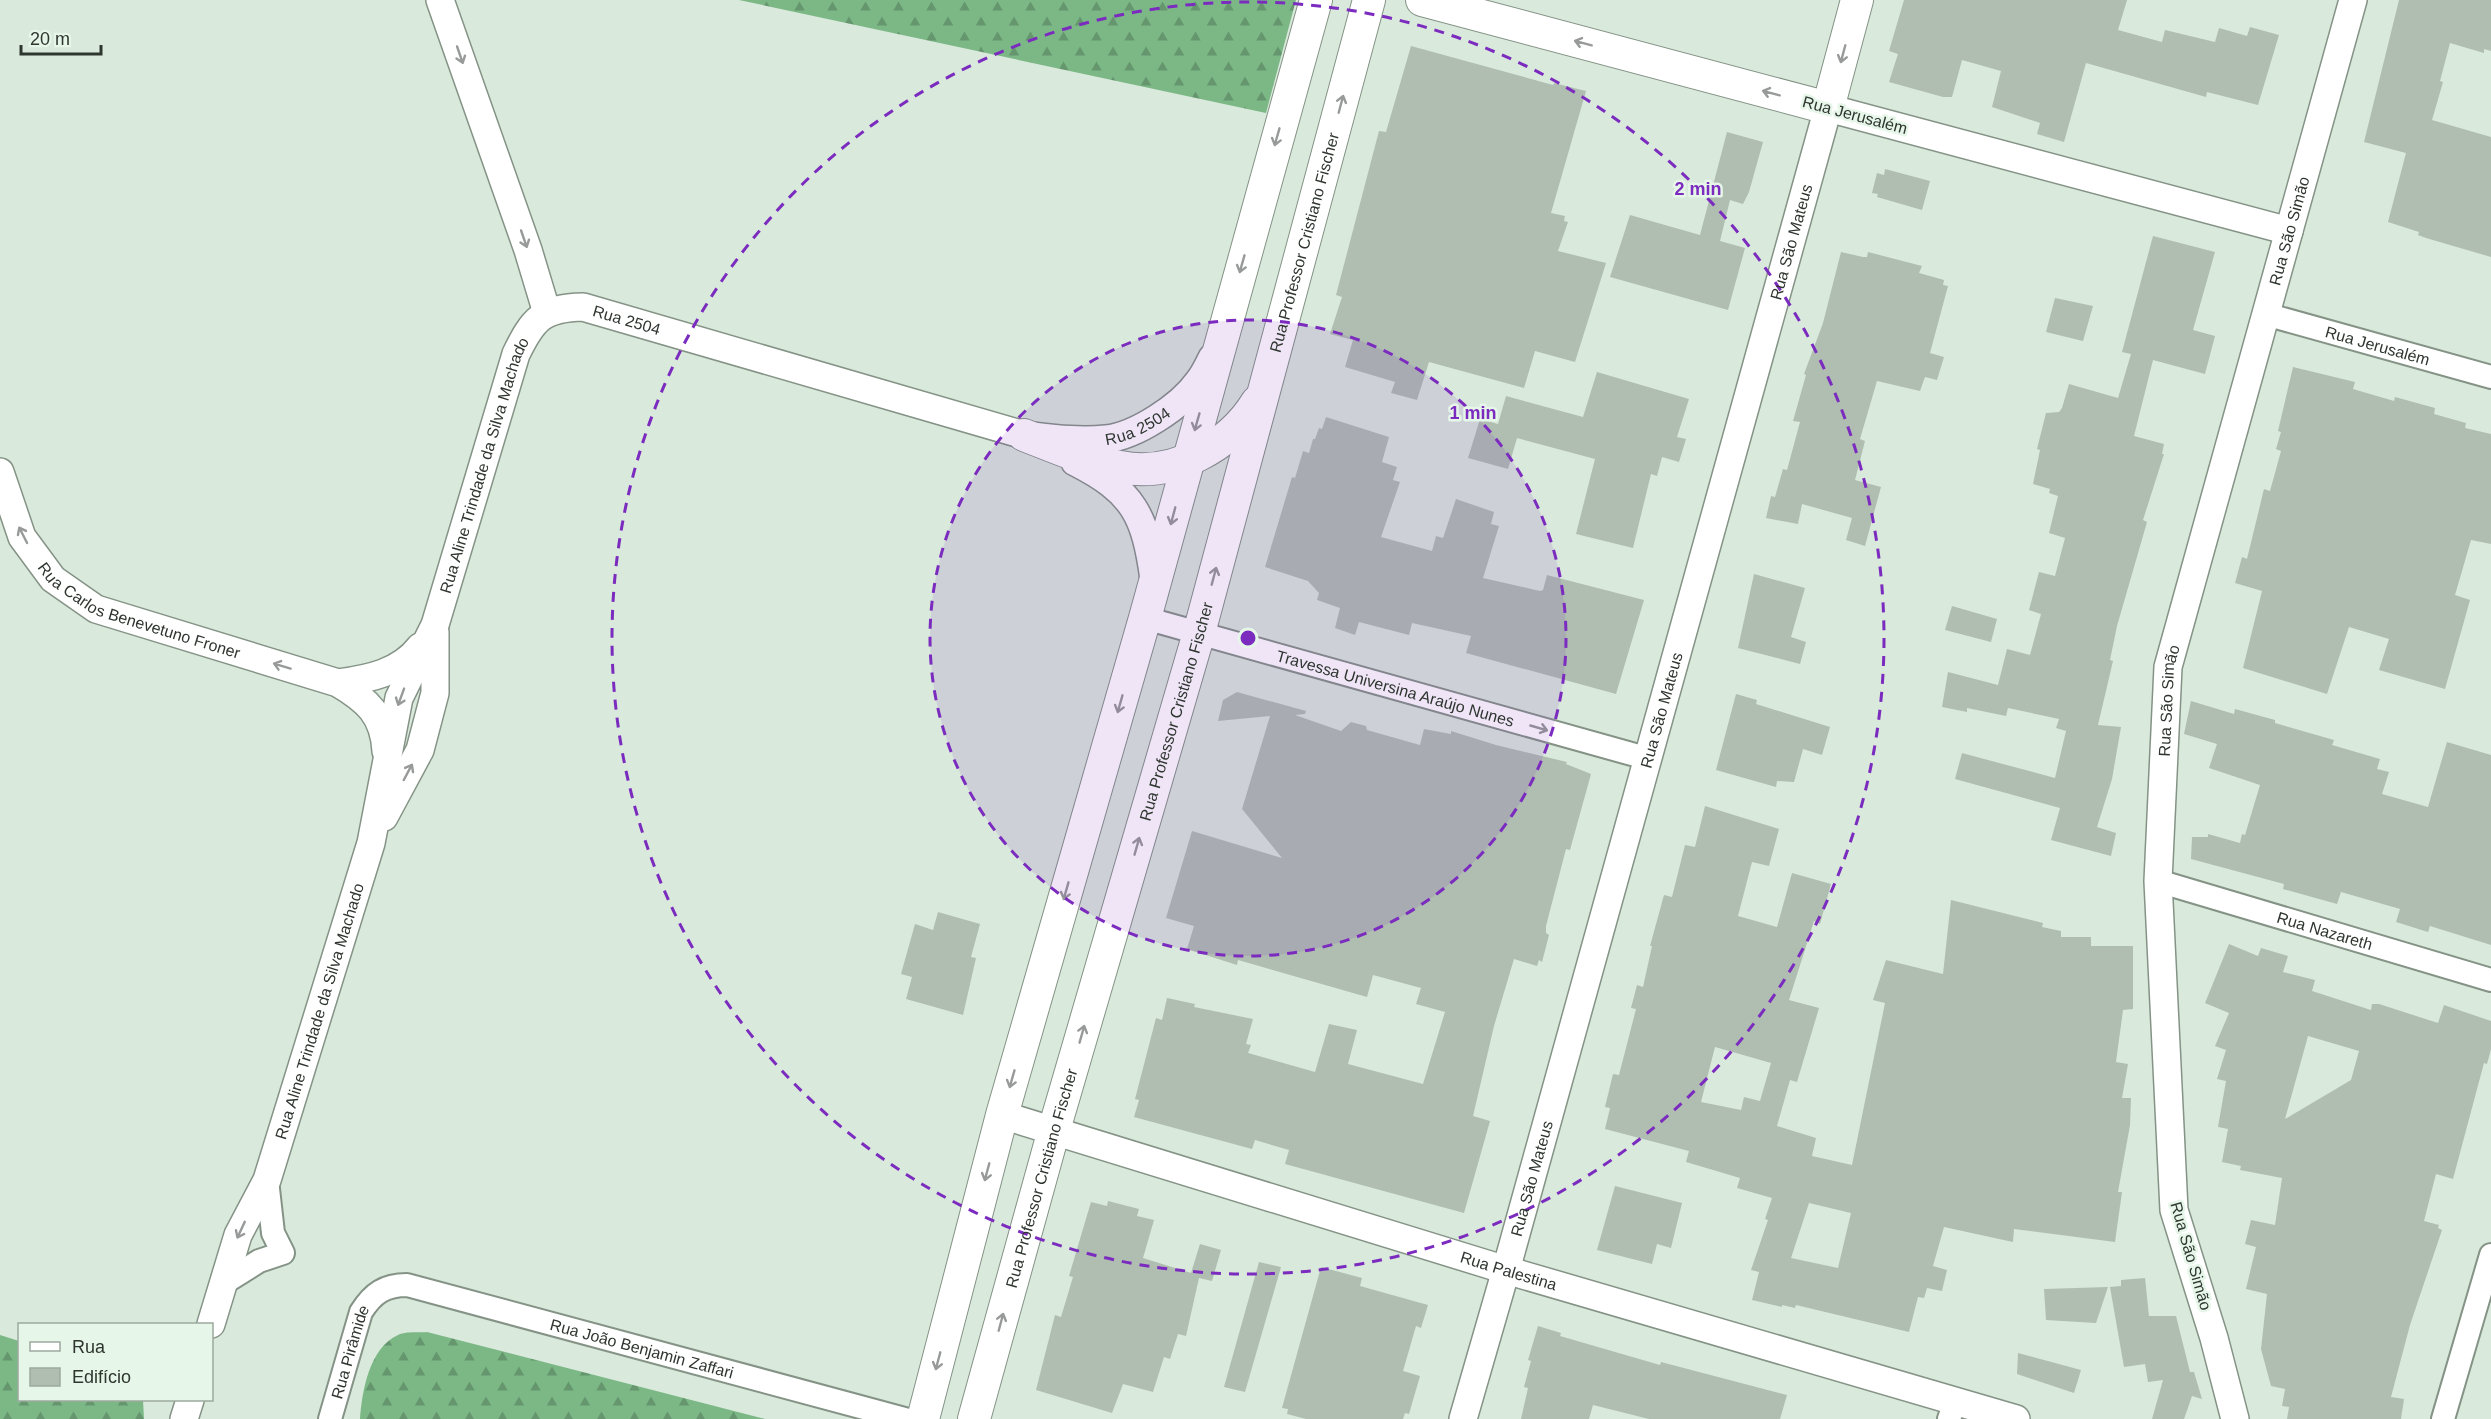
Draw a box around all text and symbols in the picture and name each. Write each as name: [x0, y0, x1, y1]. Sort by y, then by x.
scale bar: [21, 18, 100, 56]
text: 20 m: [30, 29, 70, 49]
one-way arrow: [1574, 37, 1593, 48]
one-way arrow: [1836, 44, 1848, 63]
one-way arrow: [455, 45, 466, 64]
one-way arrow: [1762, 87, 1781, 98]
street label: Rua Jerusalém: [1801, 93, 1909, 137]
one-way arrow: [1336, 95, 1348, 114]
one-way arrow: [1271, 127, 1283, 146]
street label: Rua Professor Cristiano Fischer: [1266, 130, 1342, 354]
street label: Rua São Simão: [2266, 174, 2312, 287]
text: 2 min: [1674, 179, 1722, 199]
street label: Rua São Mateus: [1767, 182, 1815, 302]
one-way arrow: [520, 229, 531, 248]
one-way arrow: [1236, 254, 1247, 273]
street label: Rua 2504: [591, 302, 663, 338]
street label: Rua Jerusalém: [2324, 323, 2432, 368]
street label: Rua Aline Trindade da Silva Machado: [436, 334, 532, 595]
text: 1 min: [1449, 403, 1497, 423]
street label: Rua 2504: [1104, 404, 1173, 448]
one-way arrow: [1191, 412, 1202, 431]
one-way arrow: [1166, 506, 1178, 525]
one-way arrow: [17, 527, 28, 545]
street label: Rua Carlos Benevetuno Froner: [35, 559, 243, 661]
one-way arrow: [1209, 567, 1221, 586]
street label: Rua Professor Cristiano Fischer: [1136, 599, 1216, 823]
centre of rings: [1238, 628, 1258, 648]
street label: Rua São Simão: [2155, 643, 2182, 757]
street label: Travessa Universina Araújo Nunes: [1275, 647, 1516, 729]
street label: Rua São Mateus: [1637, 650, 1685, 770]
one-way arrow: [273, 660, 292, 671]
one-way arrow: [395, 687, 406, 705]
one-way arrow: [1114, 694, 1125, 713]
one-way arrow: [1529, 723, 1548, 734]
one-way arrow: [402, 764, 414, 781]
one-way arrow: [1132, 837, 1143, 856]
street label: Rua Aline Trindade da Silva Machado: [272, 881, 367, 1141]
one-way arrow: [1060, 881, 1071, 900]
street label: Rua Nazareth: [2275, 908, 2375, 953]
one-way arrow: [1077, 1024, 1088, 1043]
street label: Rua Professor Cristiano Fischer: [1002, 1066, 1080, 1290]
one-way arrow: [1006, 1069, 1018, 1088]
street label: Rua São Mateus: [1507, 1119, 1555, 1238]
one-way arrow: [981, 1162, 993, 1181]
street label: Rua São Simão: [2167, 1200, 2215, 1312]
one-way arrow: [235, 1221, 247, 1239]
street label: Rua Palestina: [1458, 1248, 1559, 1293]
street label: Rua Pirâmide: [328, 1301, 372, 1401]
one-way arrow: [996, 1313, 1007, 1332]
street label: Rua João Benjamin Zaffari: [548, 1315, 736, 1381]
legend: [18, 1323, 213, 1401]
text: Rua: [72, 1337, 106, 1357]
one-way arrow: [932, 1351, 943, 1370]
text: Edifício: [72, 1367, 131, 1387]

